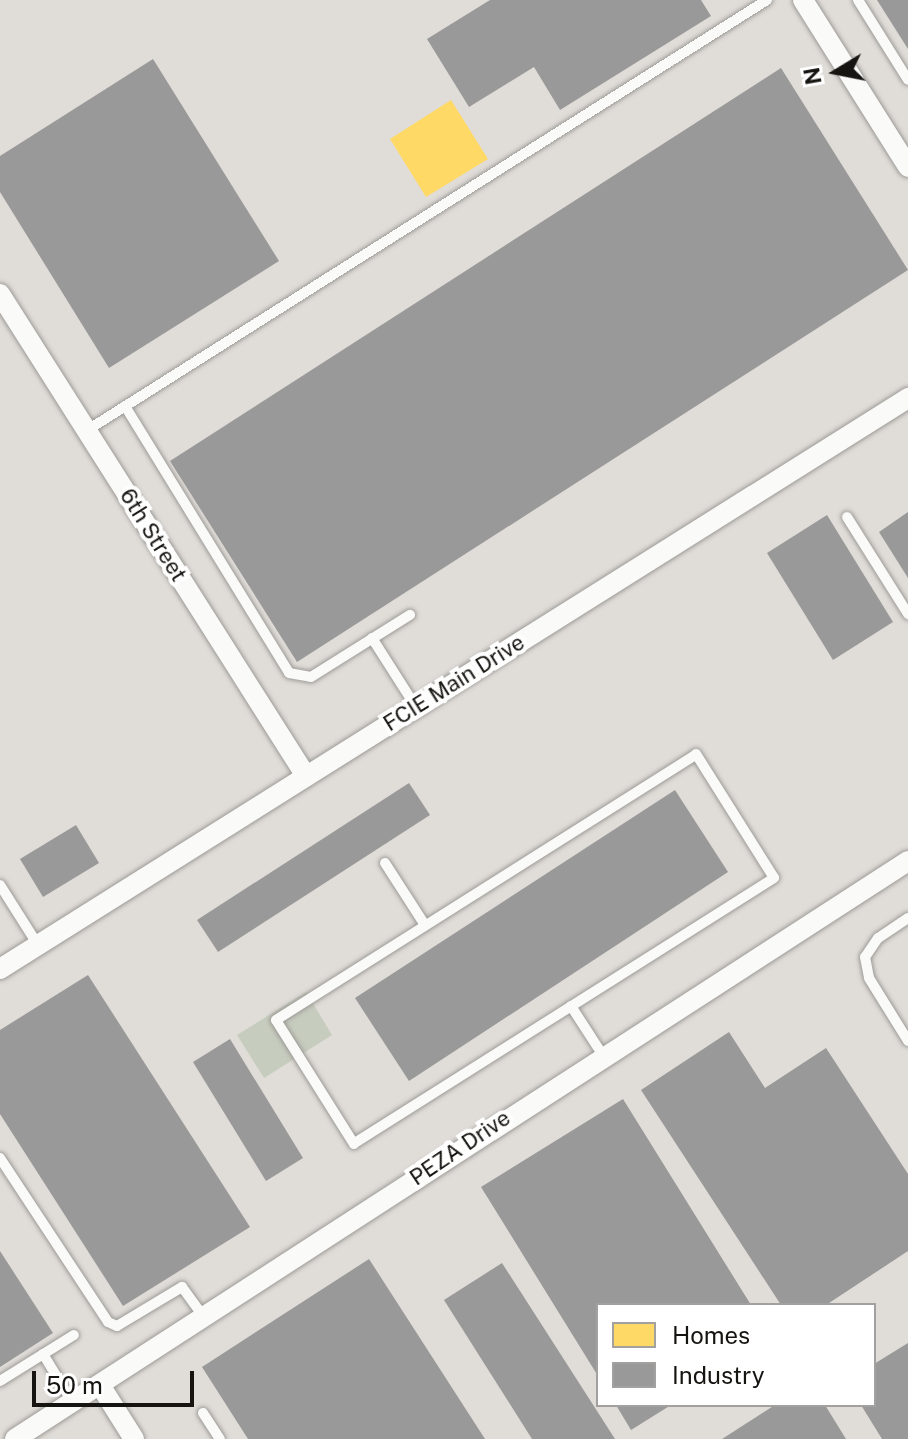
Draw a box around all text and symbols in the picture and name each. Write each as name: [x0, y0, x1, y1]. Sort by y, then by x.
north arrow: [796, 32, 876, 112]
text: N: [798, 65, 827, 87]
street label: 6th Street: [114, 484, 192, 586]
street label: FCIE Main Drive: [379, 629, 529, 737]
street label: PEZA Drive: [405, 1105, 515, 1191]
legend: [596, 1303, 876, 1407]
text: Homes: [672, 1321, 750, 1349]
scale bar: [36, 1355, 198, 1405]
text: Industry: [672, 1361, 765, 1389]
text: 50 m: [46, 1371, 103, 1399]

